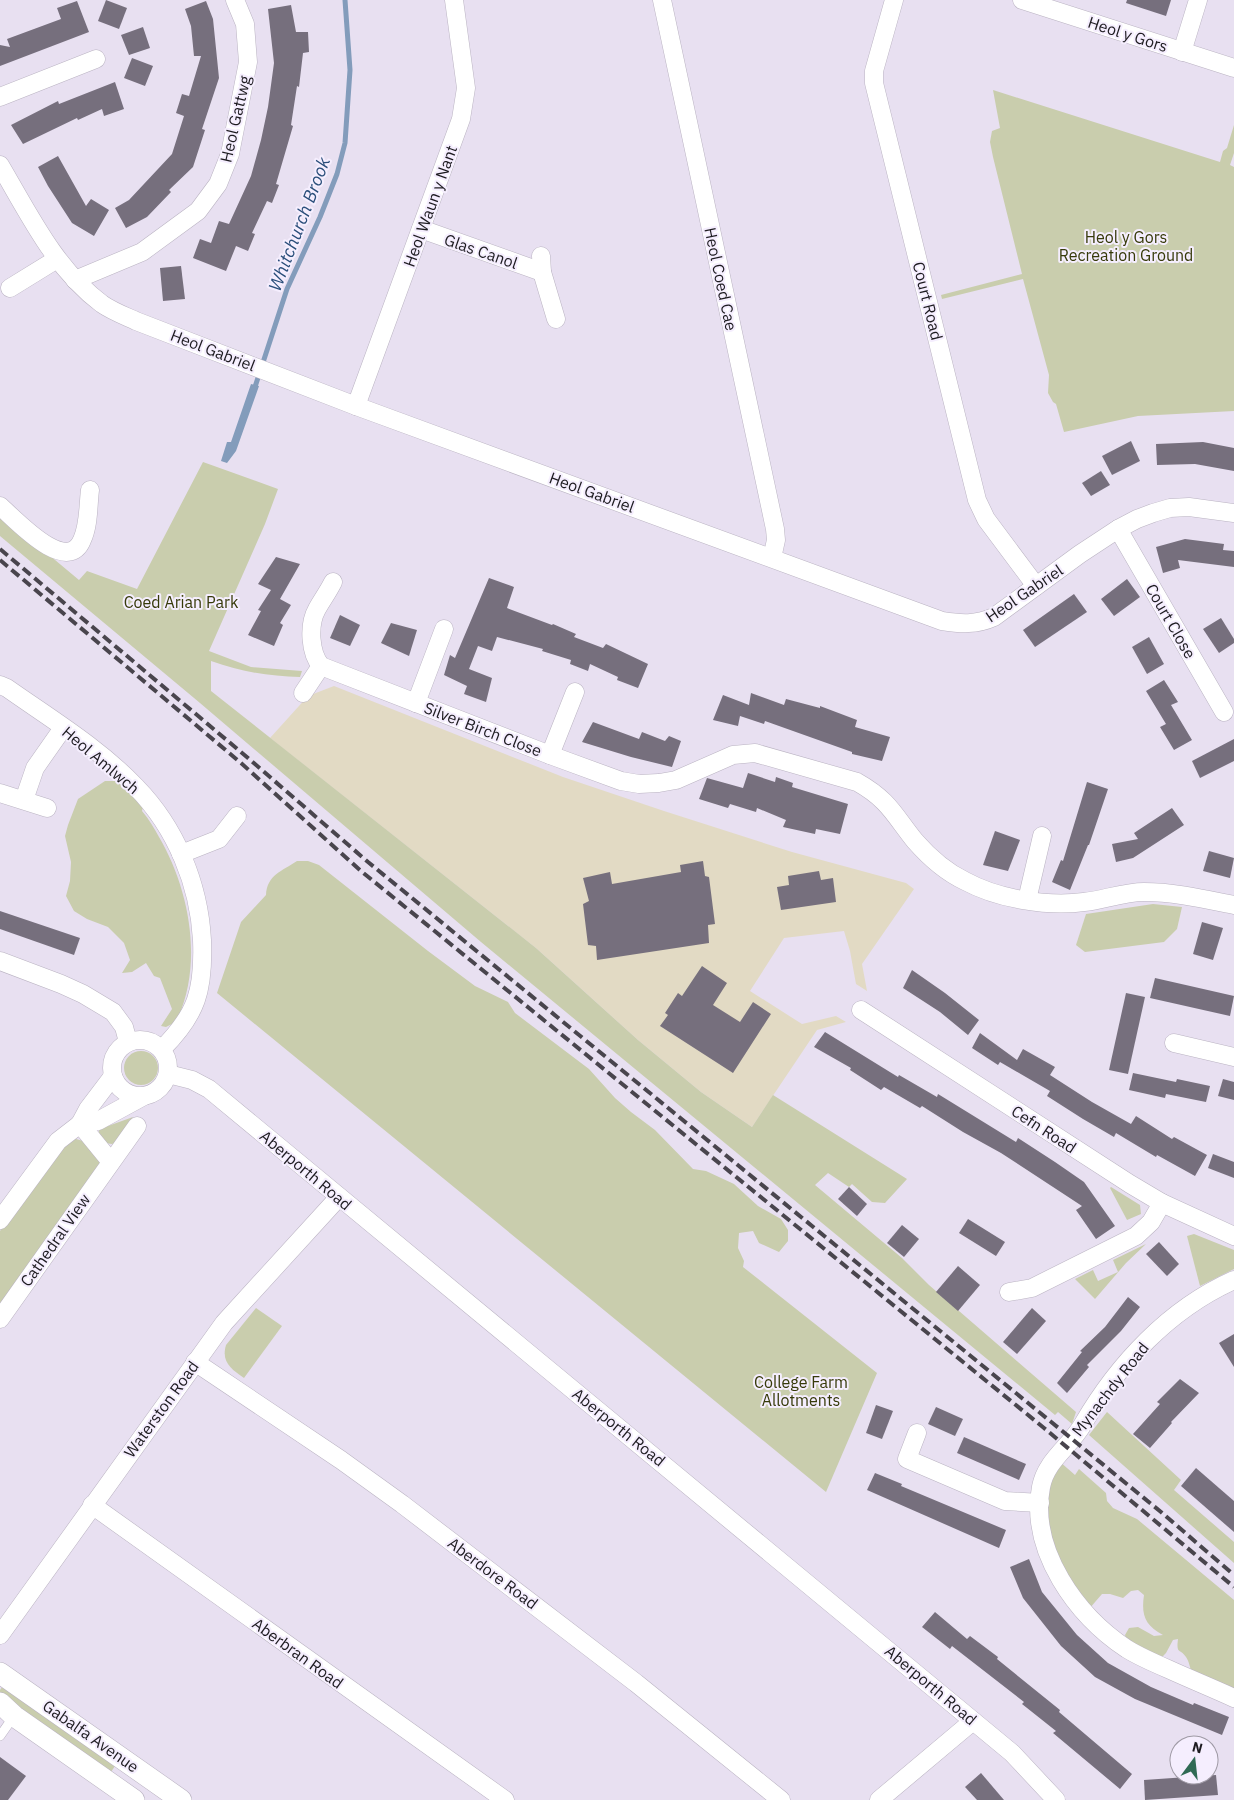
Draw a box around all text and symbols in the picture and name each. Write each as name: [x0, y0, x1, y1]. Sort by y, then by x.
street label: Heol y Gors: [1086, 12, 1170, 56]
street label: Heol Gattwg: [215, 73, 255, 164]
street label: Heol Waun y Nant: [399, 142, 461, 270]
water label: Whitchurch Brook: [263, 153, 335, 294]
street label: Heol Coed Cae: [700, 225, 742, 333]
park label: Heol y Gors Recreation Ground: [1059, 227, 1193, 265]
street label: Glas Canol: [442, 229, 520, 273]
street label: Court Road: [909, 260, 947, 342]
street label: Heol Gabriel: [168, 325, 258, 375]
street label: Heol Gabriel: [547, 467, 637, 517]
street label: Heol Gabriel: [981, 560, 1067, 626]
street label: Court Close: [1142, 580, 1201, 662]
park label: Coed Arian Park: [124, 592, 239, 612]
street label: Silver Birch Close: [421, 697, 545, 761]
street label: Heol Amlwch: [58, 722, 144, 798]
street label: Cefn Road: [1008, 1101, 1080, 1157]
street label: Aberporth Road: [256, 1126, 356, 1214]
street label: Cathedral View: [16, 1190, 94, 1290]
street label: Mynachdy Road: [1067, 1338, 1153, 1440]
street label: Waterston Road: [119, 1357, 203, 1461]
park label: College Farm Allotments: [754, 1372, 848, 1410]
street label: Aberporth Road: [569, 1383, 669, 1471]
street label: Aberdore Road: [444, 1533, 542, 1613]
street label: Aberbran Road: [249, 1613, 347, 1693]
street label: Aberporth Road: [881, 1641, 981, 1729]
street label: Gabalfa Avenue: [39, 1695, 143, 1777]
north arrow: [1169, 1735, 1219, 1785]
text: N: [1190, 1737, 1205, 1757]

